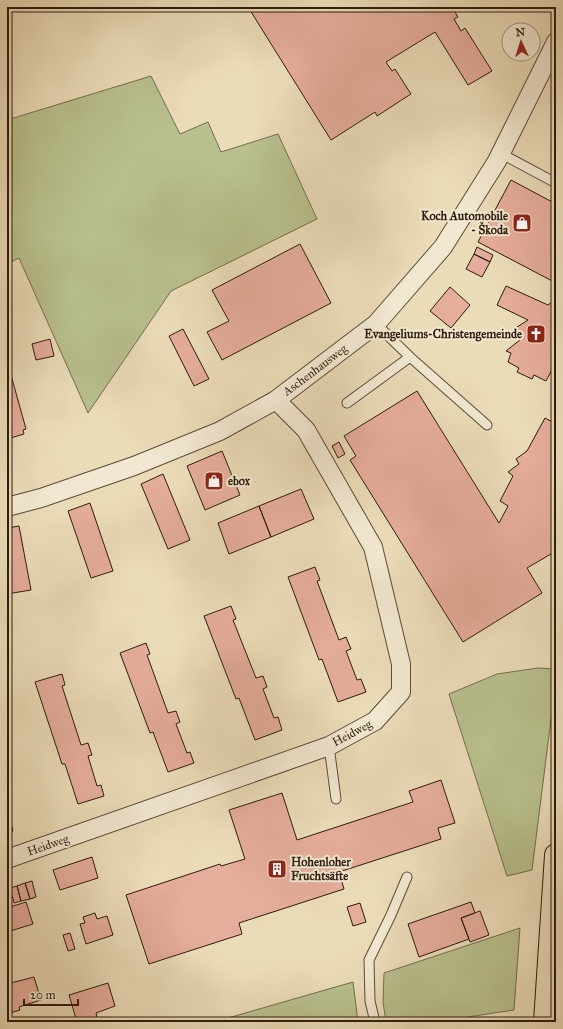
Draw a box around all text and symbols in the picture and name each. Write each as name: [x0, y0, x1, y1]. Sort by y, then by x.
north arrow: [501, 22, 541, 62]
text: N: [515, 26, 526, 39]
place label: Koch Automobile - Škoda: [421, 209, 509, 237]
shop icon: Koch Automobile - Škoda: [511, 212, 533, 234]
church icon: Evangeliums-Christengemeinde: [525, 323, 547, 345]
place label: Evangeliums-Christengemeinde: [364, 327, 522, 342]
street label: Aschenhausweg: [279, 341, 351, 400]
shop icon: ebox: [203, 470, 225, 492]
place label: ebox: [228, 474, 251, 488]
street label: Heidweg: [330, 717, 375, 750]
street label: Heidweg: [25, 831, 71, 860]
place label: Hohenloher Fruchtsäfte: [291, 855, 351, 883]
building icon: Hohenloher Fruchtsäfte: [266, 858, 288, 880]
scale bar: [24, 981, 78, 1007]
text: 20 m: [30, 988, 56, 1002]

